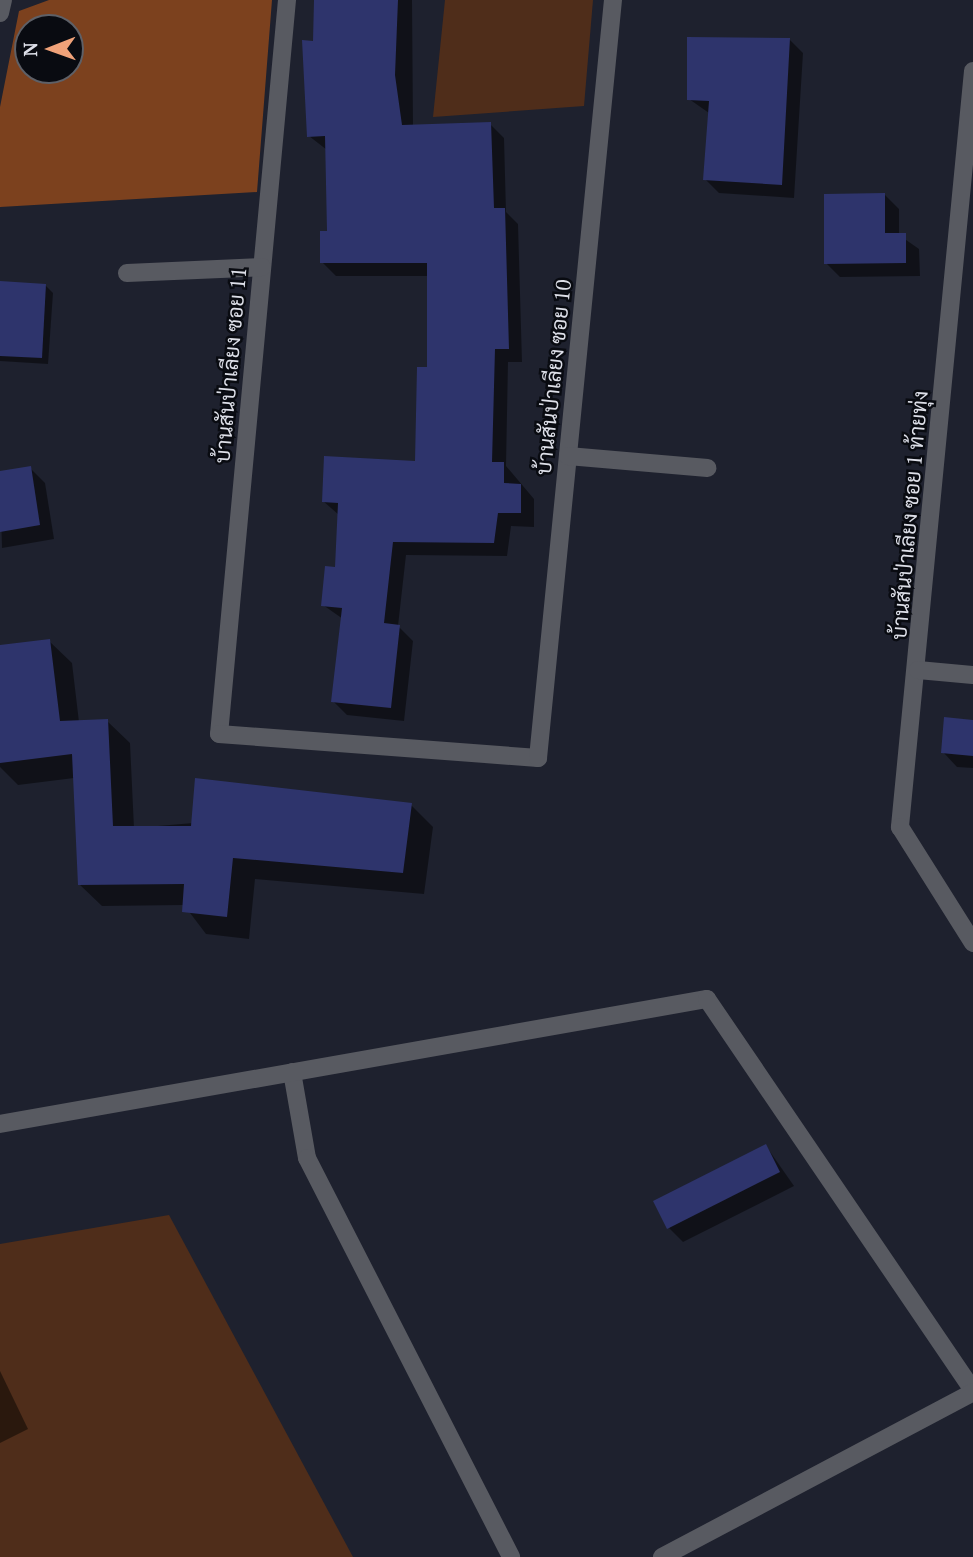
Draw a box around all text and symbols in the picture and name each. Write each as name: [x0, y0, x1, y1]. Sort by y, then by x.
north arrow: [14, 14, 84, 84]
text: N: [17, 42, 42, 57]
street label: บ้านสันป่าเลียง ซอย 11: [209, 266, 251, 464]
street label: บ้านสันป่าเลียง ซอย 10: [530, 278, 576, 476]
street label: บ้านสันป่าเลียง ซอย 1 ท้ายทุ่ง: [886, 389, 932, 641]

